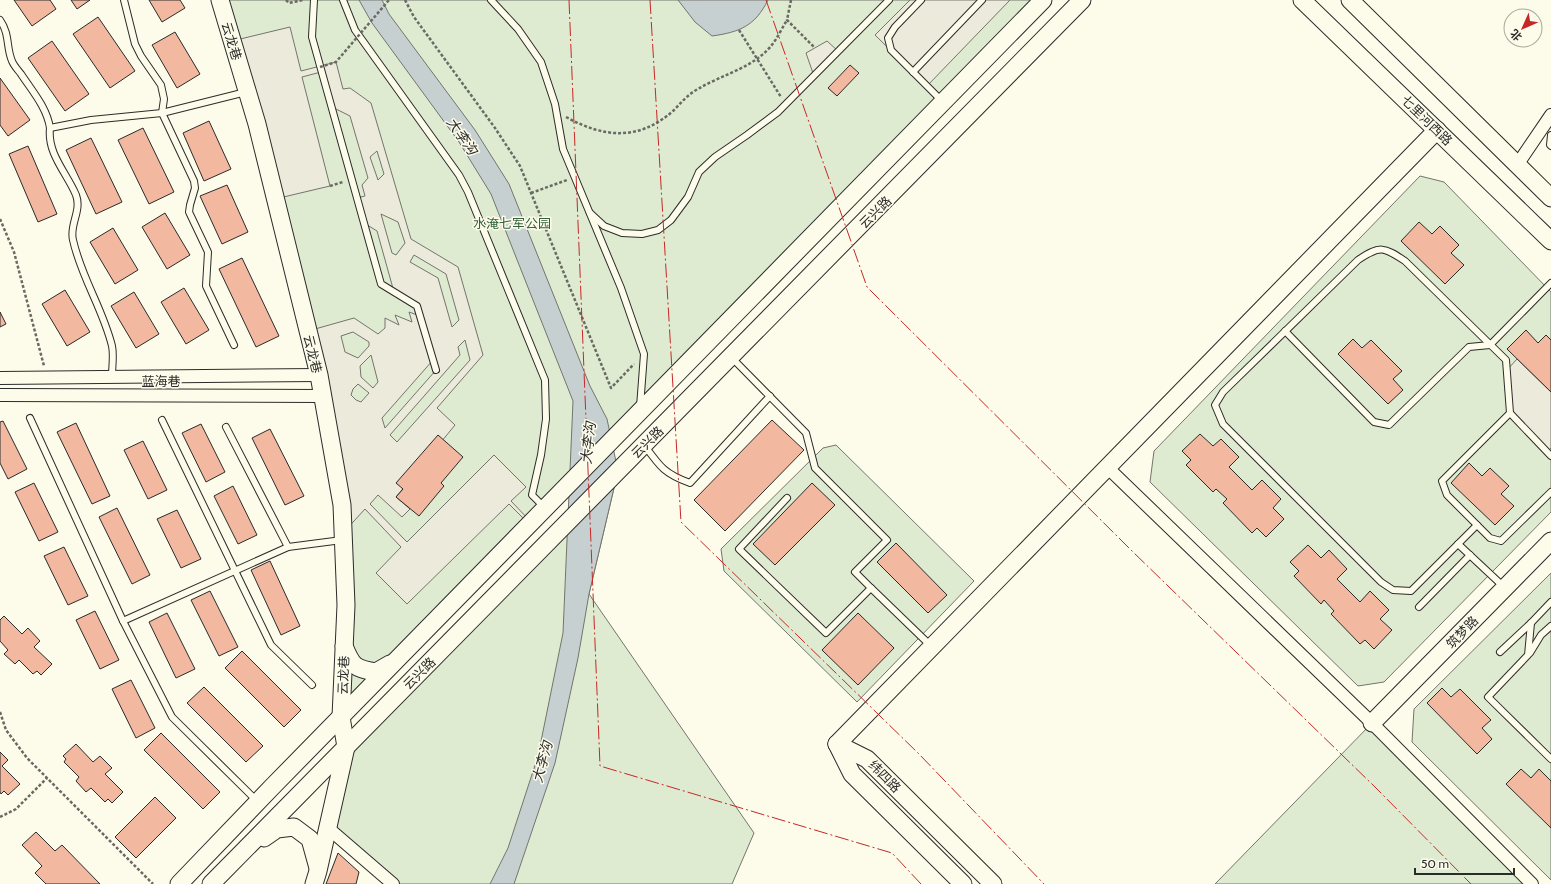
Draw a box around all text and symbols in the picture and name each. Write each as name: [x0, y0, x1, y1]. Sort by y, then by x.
north arrow: [1503, 8, 1543, 48]
street label: 云龙巷: [219, 20, 245, 62]
text: 北: [1507, 26, 1525, 44]
street label: 七里河西路: [1398, 92, 1456, 148]
water label: 大李沟: [443, 114, 483, 160]
street label: 云兴路: [856, 193, 894, 231]
park label: 水淹七军公园: [473, 215, 551, 231]
street label: 云龙巷: [301, 333, 325, 375]
street label: 蓝海巷: [141, 373, 181, 389]
water label: 大李沟: [577, 419, 599, 465]
street label: 云兴路: [628, 423, 666, 461]
street label: 筑梦路: [1443, 612, 1481, 652]
street label: 云兴路: [400, 654, 438, 692]
street label: 云龙巷: [334, 655, 352, 695]
water label: 大李沟: [528, 737, 557, 785]
street label: 纬四路: [866, 757, 904, 795]
scale bar: [1415, 850, 1514, 876]
text: 50 m: [1421, 856, 1449, 871]

